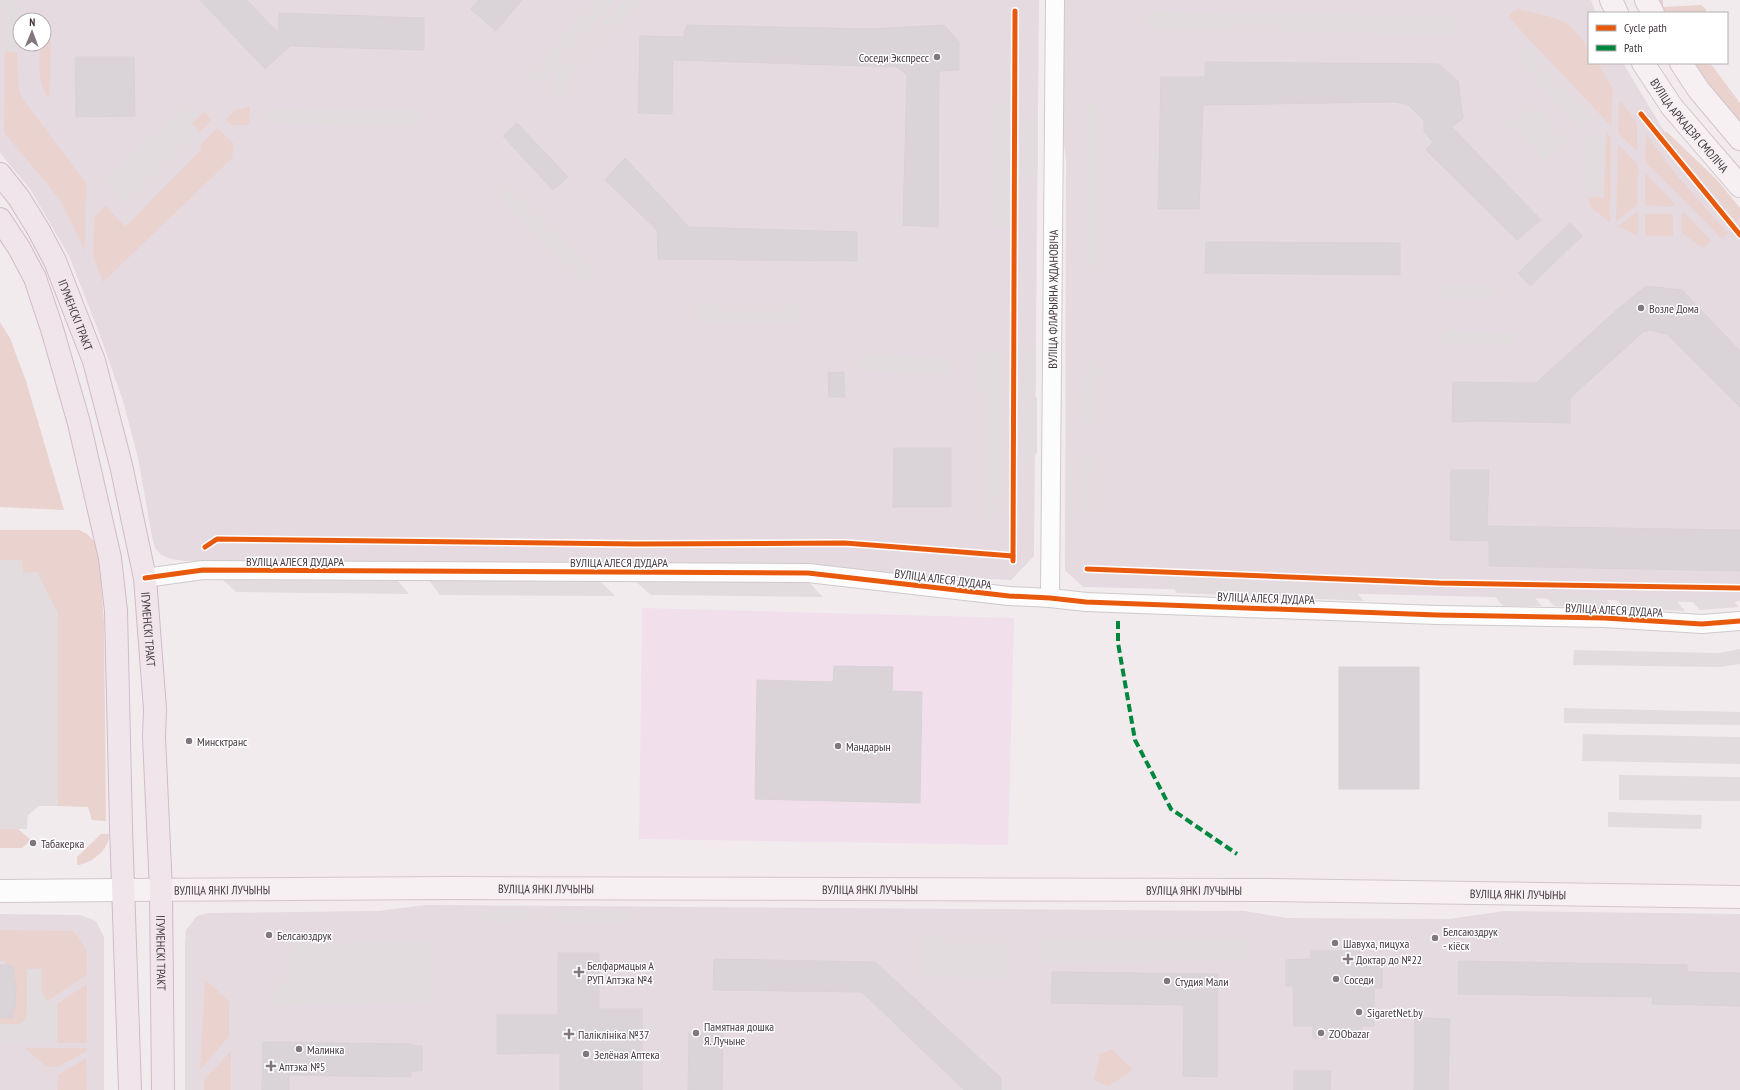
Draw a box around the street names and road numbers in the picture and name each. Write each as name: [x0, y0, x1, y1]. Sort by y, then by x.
street label: ВУЛІЦА АРКАДЗЯ СМОЛІЧА: [1648, 75, 1732, 175]
street label: ВУЛІЦА ФЛАРЫЯНА ЖДАНОВІЧА: [1044, 229, 1061, 369]
street label: ІГУМЕНСКІ ТРАКТ: [55, 277, 97, 353]
street label: ВУЛІЦА АЛЕСЯ ДУДАРА: [246, 554, 344, 569]
street label: ВУЛІЦА АЛЕСЯ ДУДАРА: [570, 555, 668, 570]
street label: ВУЛІЦА АЛЕСЯ ДУДАРА: [894, 566, 993, 592]
street label: ВУЛІЦА АЛЕСЯ ДУДАРА: [1217, 589, 1315, 607]
street label: ІГУМЕНСКІ ТРАКТ: [139, 591, 159, 668]
street label: ВУЛІЦА АЛЕСЯ ДУДАРА: [1565, 600, 1664, 620]
street label: ВУЛІЦА ЯНКІ ЛУЧЫНЫ: [498, 881, 594, 896]
street label: ВУЛІЦА ЯНКІ ЛУЧЫНЫ: [822, 881, 918, 897]
street label: ВУЛІЦА ЯНКІ ЛУЧЫНЫ: [174, 882, 270, 897]
street label: ВУЛІЦА ЯНКІ ЛУЧЫНЫ: [1146, 882, 1242, 897]
street label: ВУЛІЦА ЯНКІ ЛУЧЫНЫ: [1470, 886, 1566, 902]
street label: ІГУМЕНСКІ ТРАКТ: [154, 915, 170, 991]

